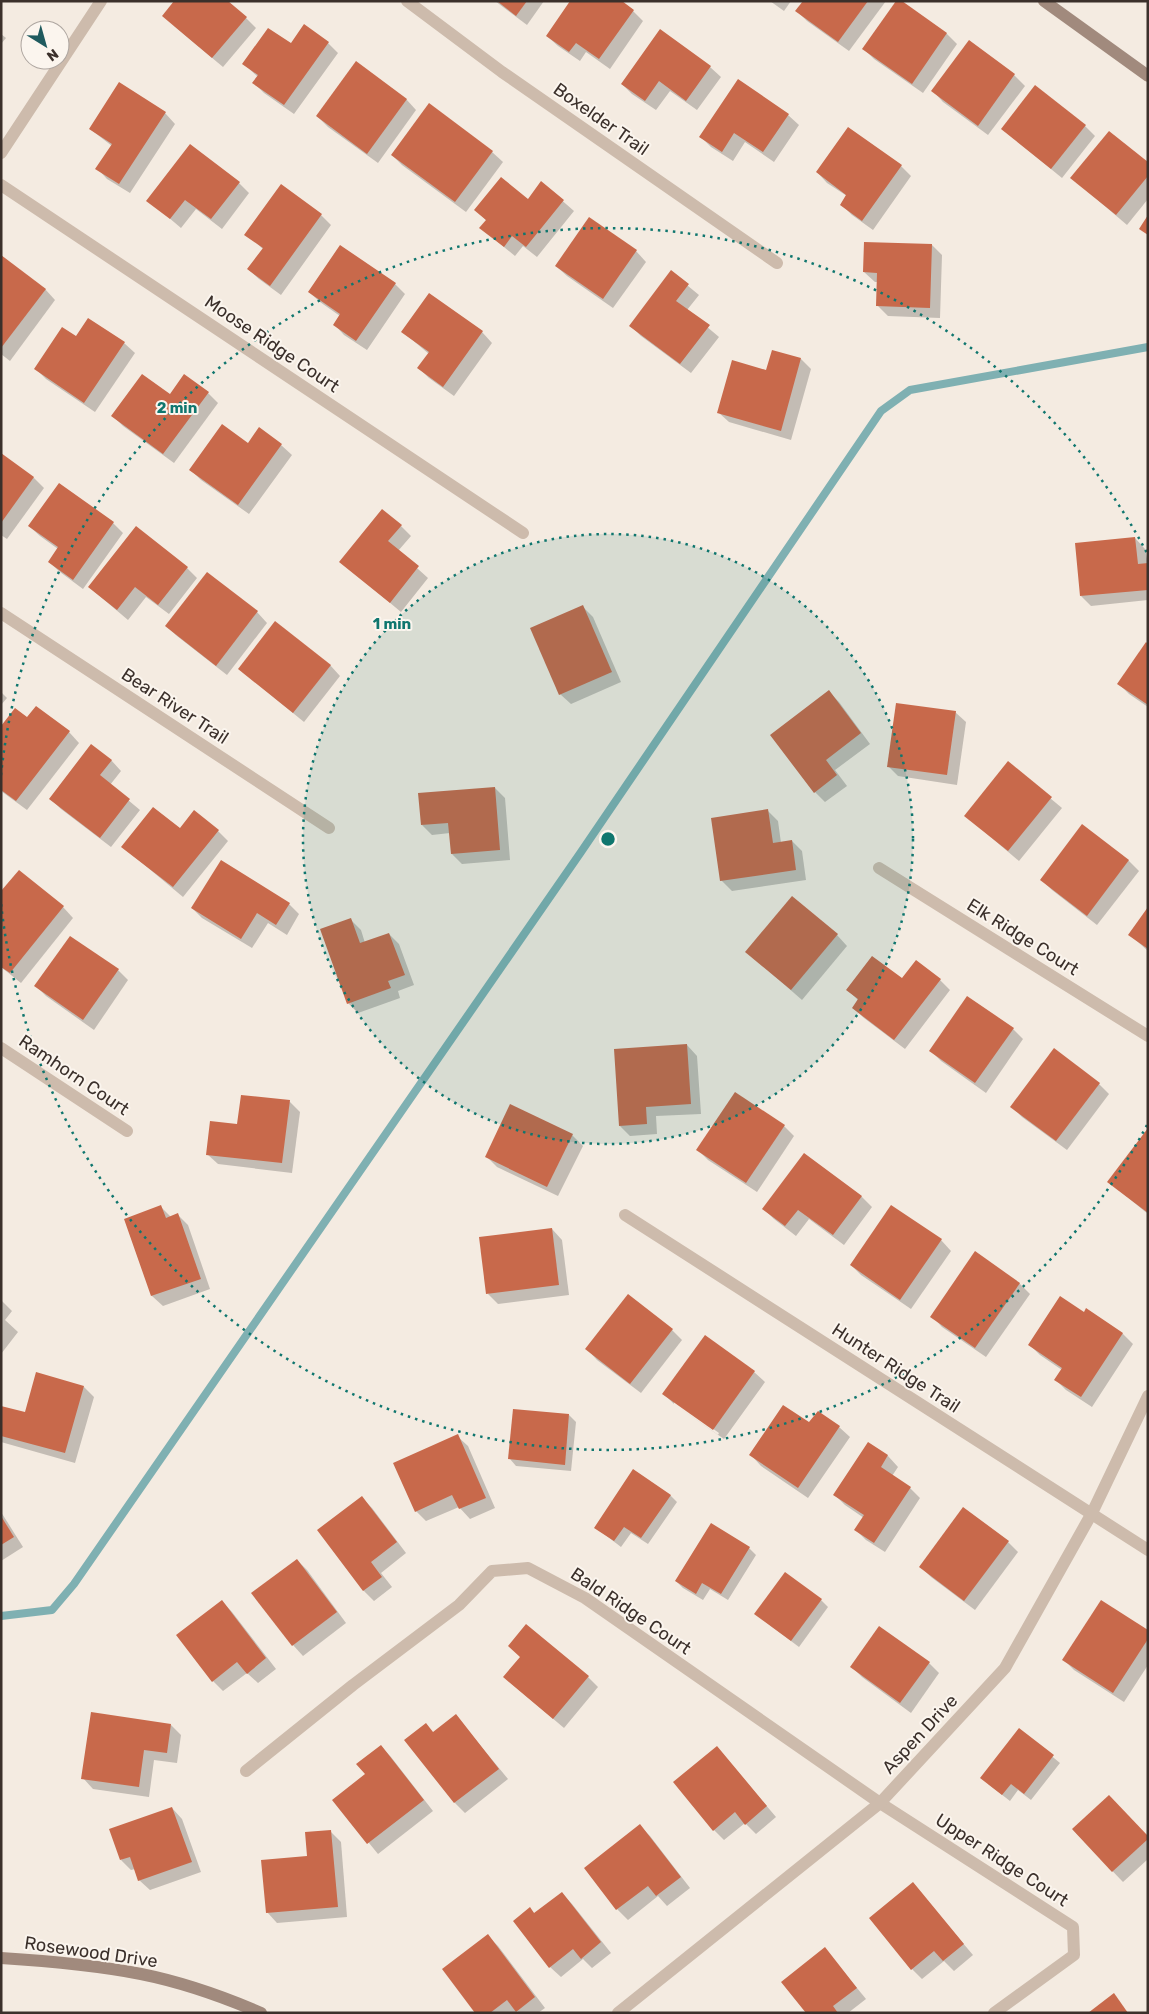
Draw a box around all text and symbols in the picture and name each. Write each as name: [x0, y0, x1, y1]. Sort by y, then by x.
north arrow: [20, 20, 70, 70]
text: N: [43, 45, 62, 65]
street label: Boxelder Trail: [549, 78, 653, 160]
street label: Moose Ridge Court: [200, 291, 344, 397]
text: 2 min: [157, 399, 197, 417]
text: 1 min: [373, 615, 411, 633]
street label: Bear River Trail: [117, 663, 233, 749]
centre of rings: [599, 830, 617, 848]
street label: Elk Ridge Court: [963, 894, 1083, 980]
street label: Ramhorn Court: [15, 1030, 133, 1120]
street label: Hunter Ridge Trail: [828, 1318, 964, 1418]
street label: Bald Ridge Court: [567, 1563, 695, 1659]
street label: Aspen Drive: [878, 1690, 962, 1778]
street label: Upper Ridge Court: [931, 1809, 1073, 1911]
street label: Rosewood Drive: [23, 1932, 159, 1972]

